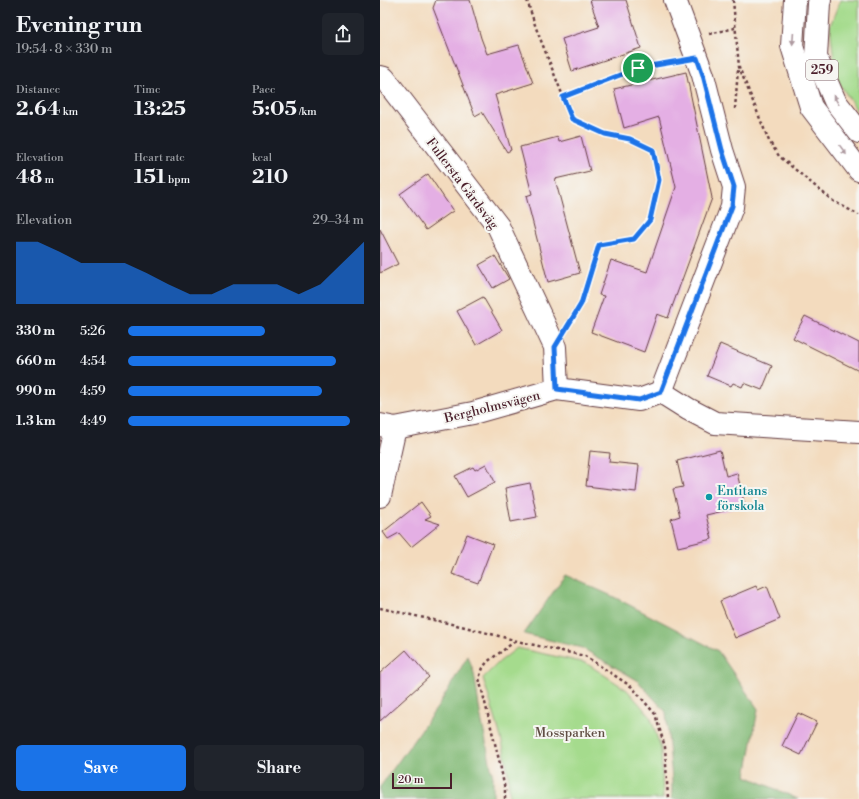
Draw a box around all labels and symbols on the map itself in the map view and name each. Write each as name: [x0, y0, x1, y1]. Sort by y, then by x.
one-way arrow: [789, 33, 796, 45]
pin: [621, 51, 655, 85]
road number: 259: [806, 60, 838, 80]
one-way arrow: [832, 94, 839, 106]
street label: Fullersta Gårdsväg: [423, 135, 502, 233]
one-way arrow: [839, 144, 847, 155]
street label: Bergholmsvägen: [442, 387, 542, 427]
place label: Entitans förskola: [717, 483, 768, 514]
marker: Entitans förskola: [704, 492, 714, 502]
park label: Mossparken: [535, 725, 606, 741]
scale bar: [392, 771, 452, 790]

